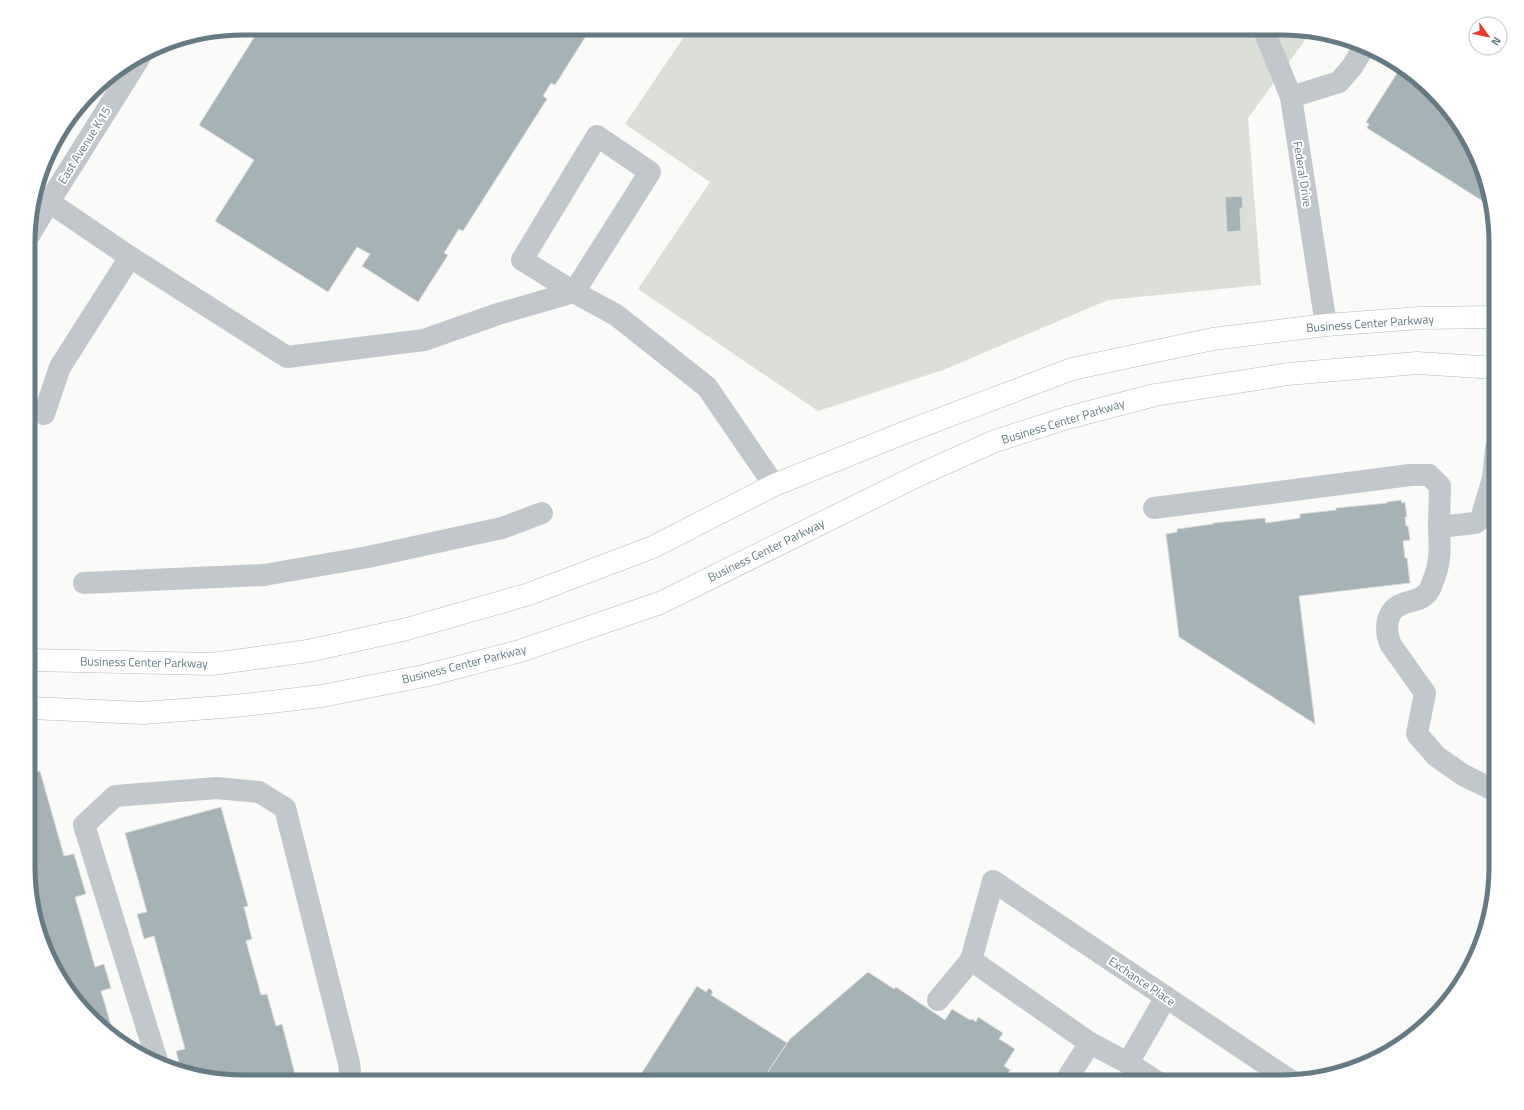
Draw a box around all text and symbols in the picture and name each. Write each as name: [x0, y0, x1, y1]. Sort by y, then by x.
north arrow: [1468, 16, 1508, 56]
text: N: [1488, 34, 1505, 49]
street label: East Avenue K 15: [53, 102, 116, 187]
street label: Federal Drive: [1288, 140, 1318, 208]
street label: Business Center Parkway: [1305, 309, 1435, 337]
street label: Business Center Parkway: [999, 393, 1127, 449]
street label: Business Center Parkway: [704, 513, 828, 587]
street label: Business Center Parkway: [400, 639, 529, 689]
street label: Business Center Parkway: [80, 651, 208, 673]
street label: Exchance Place: [1105, 952, 1179, 1010]

